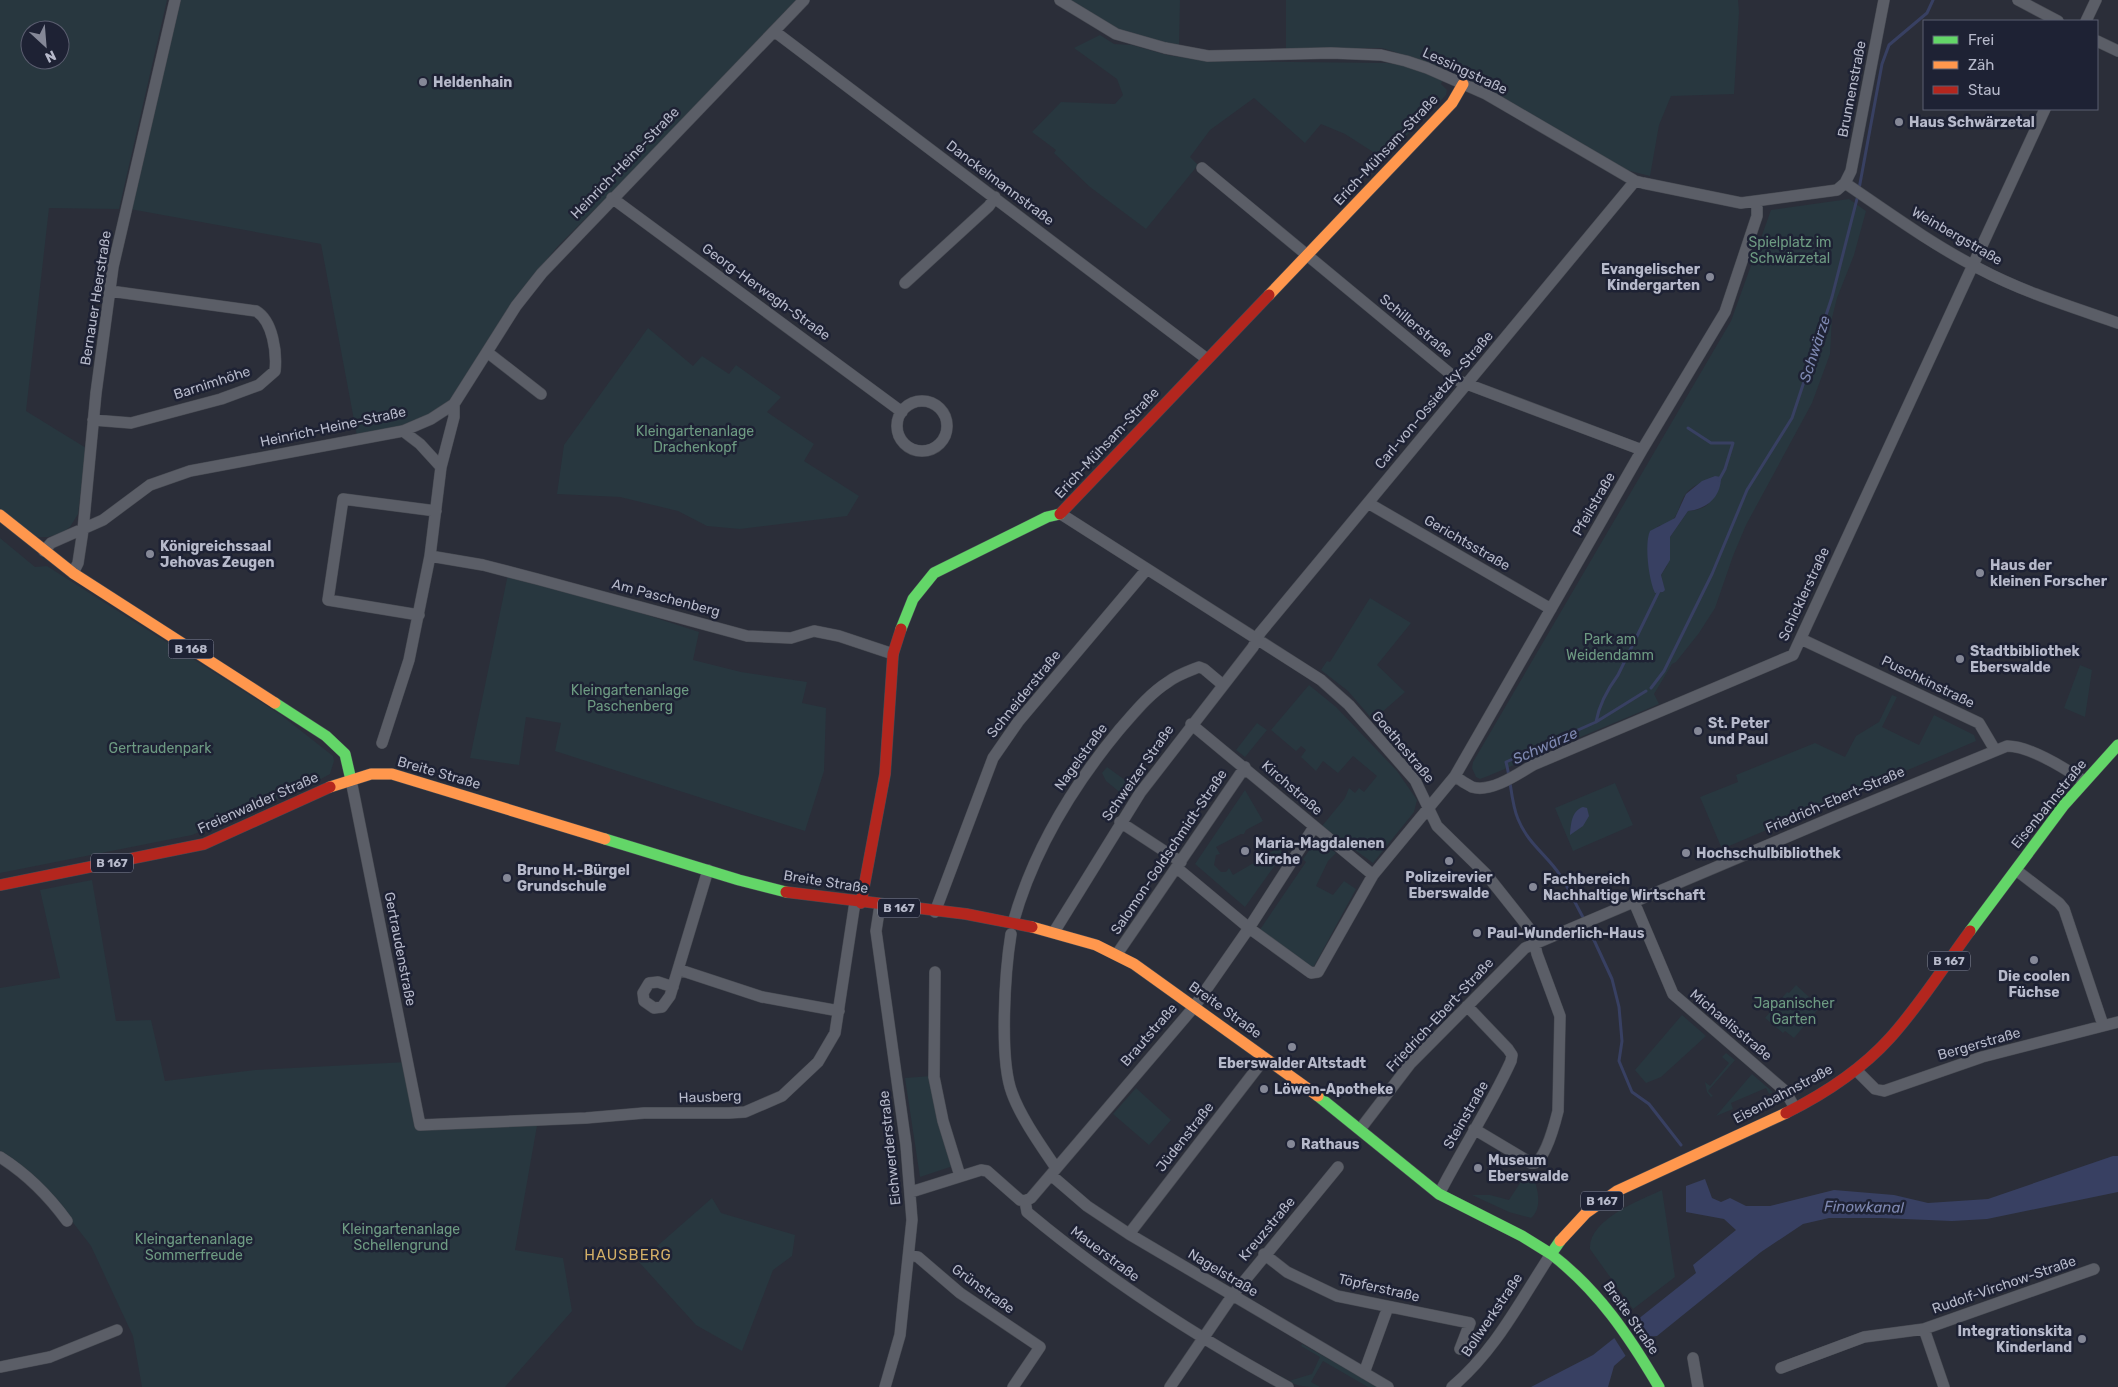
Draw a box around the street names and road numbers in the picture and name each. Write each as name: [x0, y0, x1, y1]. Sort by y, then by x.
street label: Brunnenstraße: [1834, 39, 1870, 139]
street label: Lessingstraße: [1420, 44, 1510, 98]
street label: Erich-Mühsam-Straße: [1330, 91, 1442, 209]
street label: Heinrich-Heine-Straße: [567, 104, 683, 222]
street label: Danckelmannstraße: [943, 137, 1057, 229]
street label: Weinbergstraße: [1909, 203, 2006, 269]
street label: Bernauer Heerstraße: [77, 229, 115, 367]
street label: Georg-Herwegh-Straße: [699, 240, 834, 344]
street label: Schillerstraße: [1376, 291, 1456, 362]
street label: Carl-von-Ossietzky-Straße: [1371, 327, 1497, 472]
street label: Barnimhöhe: [171, 363, 253, 403]
street label: Erich-Mühsam-Straße: [1051, 384, 1163, 502]
street label: Heinrich-Heine-Straße: [259, 403, 408, 451]
street label: Pfeilstraße: [1569, 469, 1619, 539]
street label: Gerichtsstraße: [1421, 512, 1513, 575]
street label: Schicklerstraße: [1775, 544, 1833, 644]
street label: Am Paschenberg: [610, 575, 722, 621]
road number: B 168: [168, 640, 214, 659]
street label: Schneiderstraße: [983, 647, 1065, 741]
street label: Puschkinstraße: [1879, 652, 1977, 712]
street label: Goethestraße: [1368, 708, 1438, 787]
street label: Nagelstraße: [1051, 720, 1111, 794]
street label: Schweizer Straße: [1098, 721, 1178, 824]
street label: Breite Straße: [395, 753, 483, 793]
street label: Eisenbahnstraße: [2008, 756, 2090, 852]
street label: Kirchstraße: [1258, 757, 1326, 819]
street label: Friedrich-Ebert-Straße: [1763, 763, 1907, 837]
street label: Salomon-Goldschmidt-Straße: [1107, 766, 1231, 938]
street label: Freienwalder Straße: [195, 769, 321, 837]
road number: B 167: [91, 854, 133, 872]
street label: Breite Straße: [782, 867, 870, 897]
street label: Gertraudenstraße: [381, 891, 419, 1008]
road number: B 167: [878, 898, 920, 918]
road number: B 167: [1928, 951, 1970, 970]
street label: Friedrich-Ebert-Straße: [1383, 954, 1497, 1075]
street label: Breite Straße: [1185, 978, 1265, 1042]
street label: Michaelisstraße: [1687, 986, 1776, 1064]
street label: Brautstraße: [1117, 1000, 1181, 1070]
street label: Bergerstraße: [1936, 1024, 2023, 1064]
street label: Eisenbahnstraße: [1730, 1061, 1836, 1127]
street label: Steinstraße: [1440, 1078, 1492, 1152]
street label: Hausberg: [678, 1087, 742, 1107]
street label: Eichwerderstraße: [876, 1090, 904, 1206]
street label: Jüdenstraße: [1153, 1099, 1218, 1175]
road number: B 167: [1581, 1192, 1623, 1210]
street label: Kreuzstraße: [1235, 1193, 1299, 1265]
street label: Mauerstraße: [1067, 1223, 1143, 1286]
street label: Nagelstraße: [1185, 1245, 1261, 1301]
street label: Rudolf-Virchow-Straße: [1930, 1252, 2078, 1318]
street label: Grünstraße: [948, 1261, 1018, 1318]
street label: Töpferstraße: [1337, 1270, 1422, 1306]
street label: Bollwerkstraße: [1458, 1270, 1526, 1360]
street label: Breite Straße: [1599, 1278, 1663, 1358]

